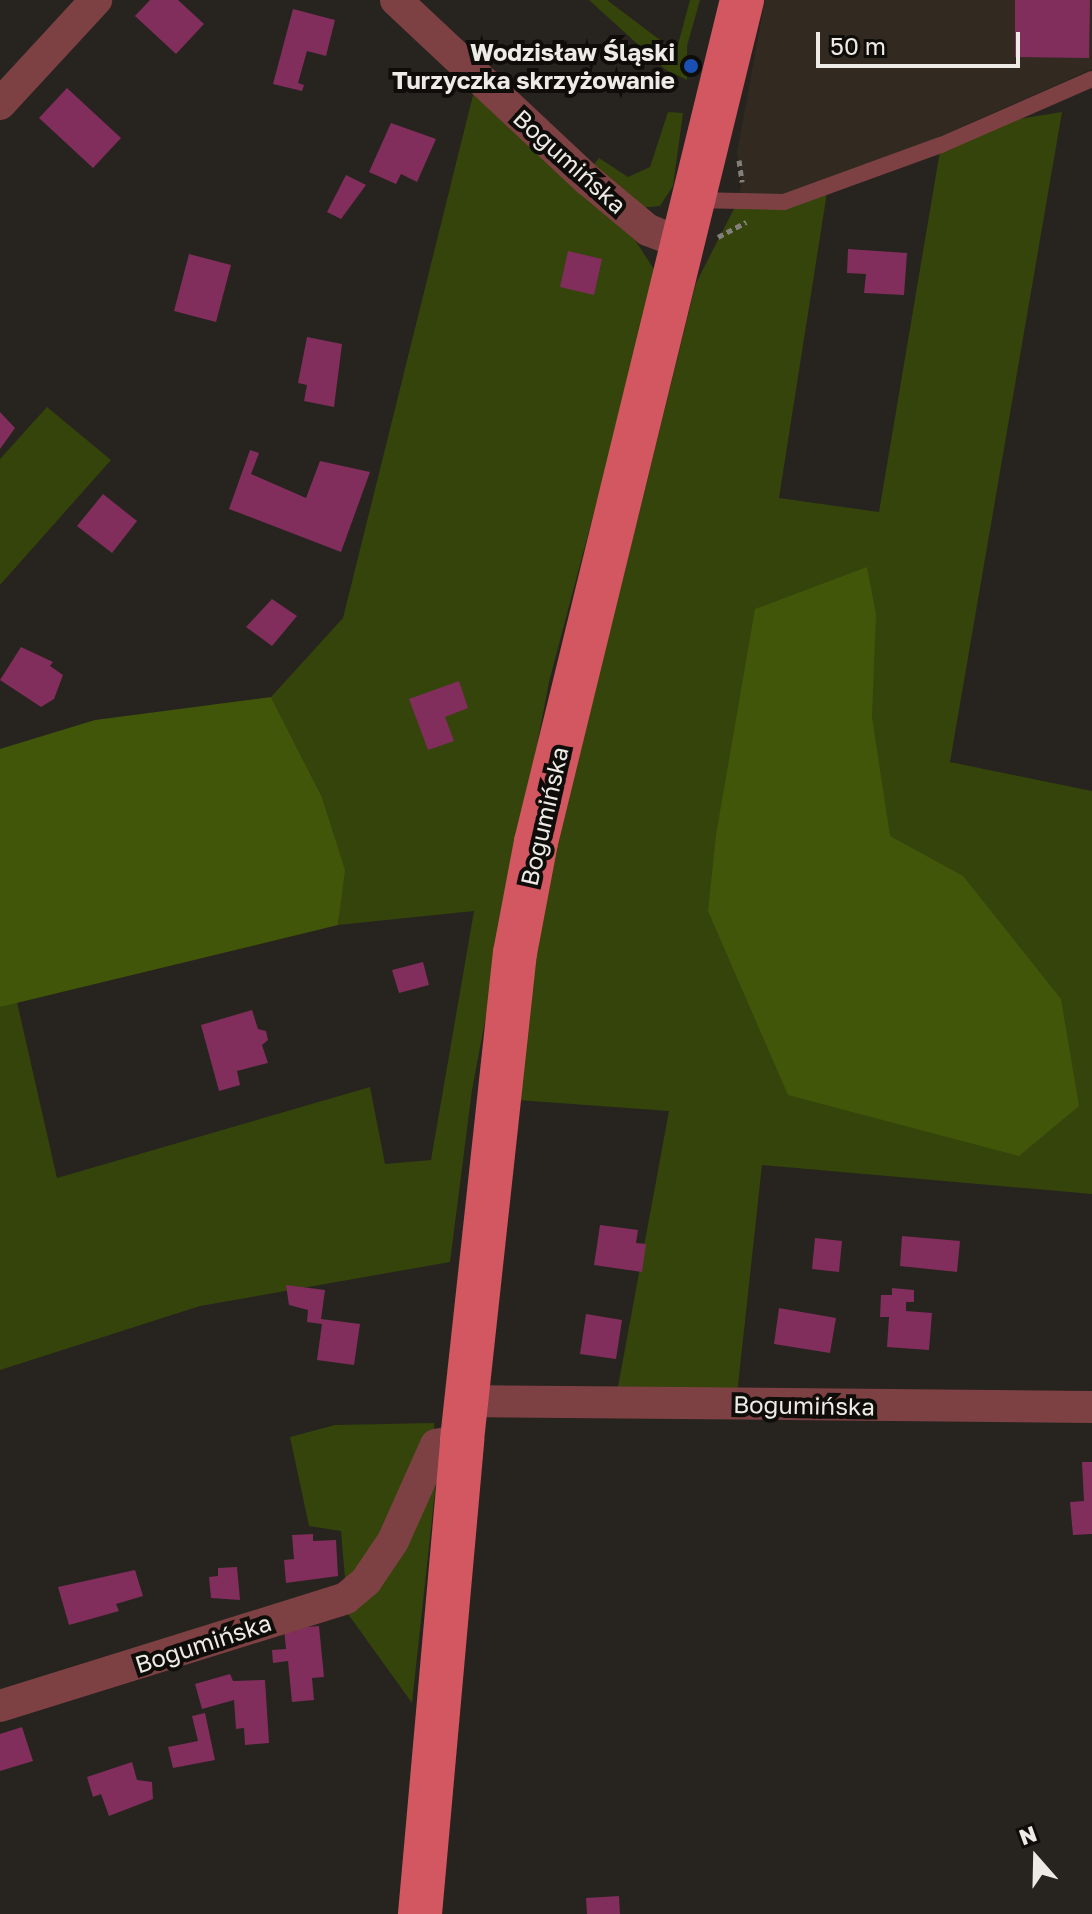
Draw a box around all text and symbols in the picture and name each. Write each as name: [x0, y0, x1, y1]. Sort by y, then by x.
scale bar: [820, 16, 1024, 66]
text: 50 m: [830, 31, 886, 60]
place label: Wodzisław Śląski Turzyczka skrzyżowanie: [392, 38, 675, 94]
marker: Wodzisław Śląski Turzyczka skrzyżowanie: [682, 57, 700, 75]
street label: Bogumińska: [508, 103, 632, 219]
street label: Bogumińska: [514, 744, 574, 888]
street label: Bogumińska: [733, 1389, 875, 1421]
street label: Bogumińska: [131, 1607, 275, 1679]
north arrow: [996, 1818, 1076, 1898]
text: N: [1015, 1819, 1040, 1851]

